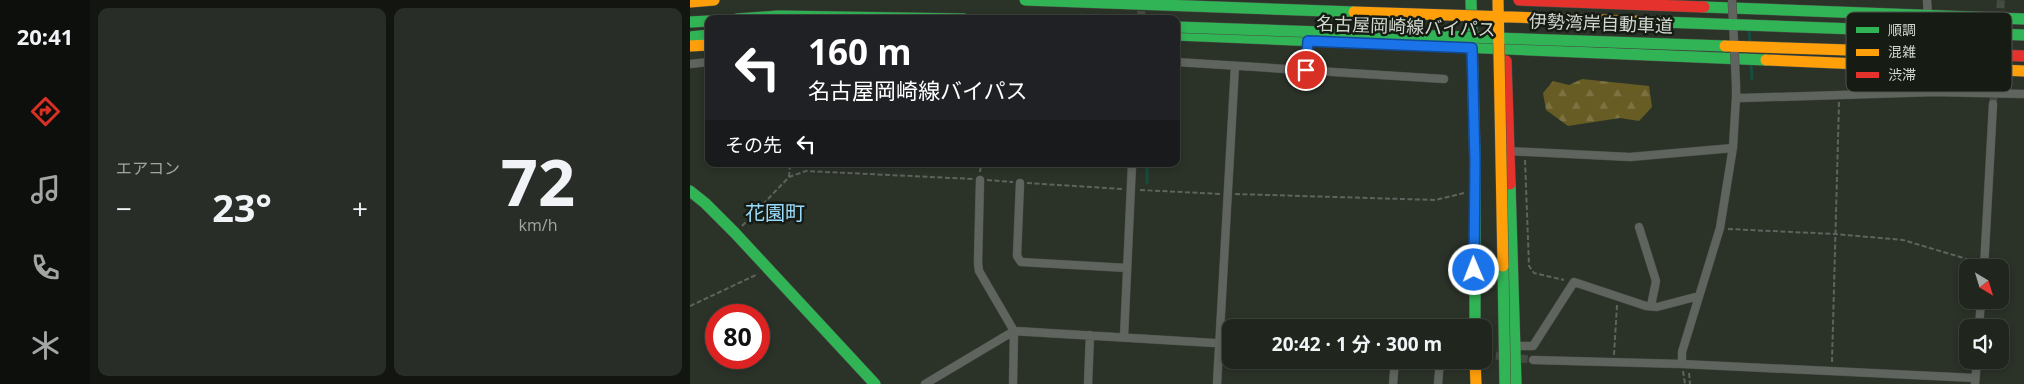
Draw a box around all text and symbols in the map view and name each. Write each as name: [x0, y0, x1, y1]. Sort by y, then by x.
street label: 伊勢湾岸自動車道: [1529, 8, 1673, 38]
street label: 名古屋岡崎線バイパス: [1316, 11, 1496, 41]
legend: [1846, 12, 2012, 92]
text: 順調: [1888, 20, 1916, 39]
text: 20:41: [17, 21, 73, 51]
text: 160 m: [808, 28, 912, 75]
icon: left: [725, 35, 790, 100]
text: 混雑: [1888, 42, 1916, 61]
pin: [1285, 49, 1327, 91]
icon: arrive: [1292, 56, 1320, 84]
text: 渋滞: [1888, 65, 1916, 84]
text: 名古屋岡崎線バイパス: [808, 75, 1028, 105]
icon: directions: [28, 94, 63, 129]
icon: left: [792, 130, 820, 158]
text: その先: [725, 132, 782, 158]
text: 72: [501, 137, 575, 225]
text: エアコン: [116, 157, 180, 179]
icon: music: [28, 172, 63, 207]
text: 23°: [212, 181, 272, 233]
text: −: [116, 189, 132, 227]
text: +: [352, 189, 368, 227]
district label: 花園町: [745, 199, 805, 226]
text: km/h: [519, 214, 557, 236]
position arrow: [1447, 243, 1499, 295]
icon: phone: [28, 250, 63, 285]
north arrow: [1959, 259, 2009, 309]
map controls: [1959, 259, 2009, 369]
speed limit sign: 80: [705, 304, 770, 369]
button: sound: [1959, 319, 2009, 369]
icon: climate: [28, 328, 63, 363]
text: 20:42 · 1 分 · 300 m: [1272, 331, 1442, 357]

